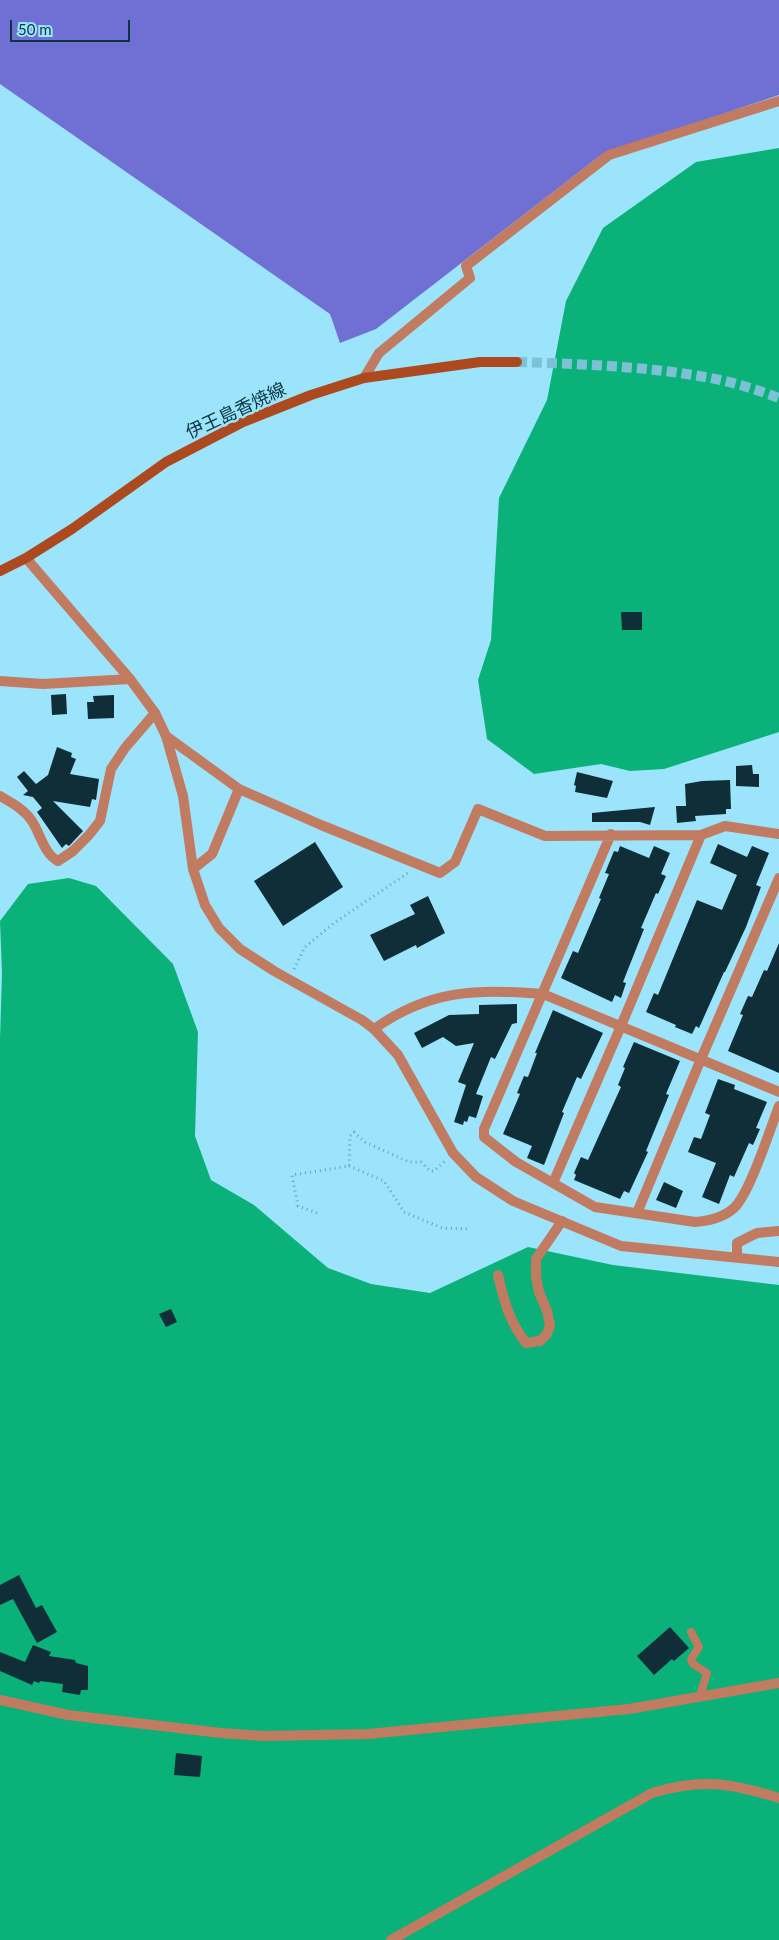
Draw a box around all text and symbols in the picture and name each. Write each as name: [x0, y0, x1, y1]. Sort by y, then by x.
scale bar: [12, 10, 132, 42]
text: 50 m: [18, 20, 52, 38]
street label: 伊王島香焼線: [182, 378, 290, 444]

